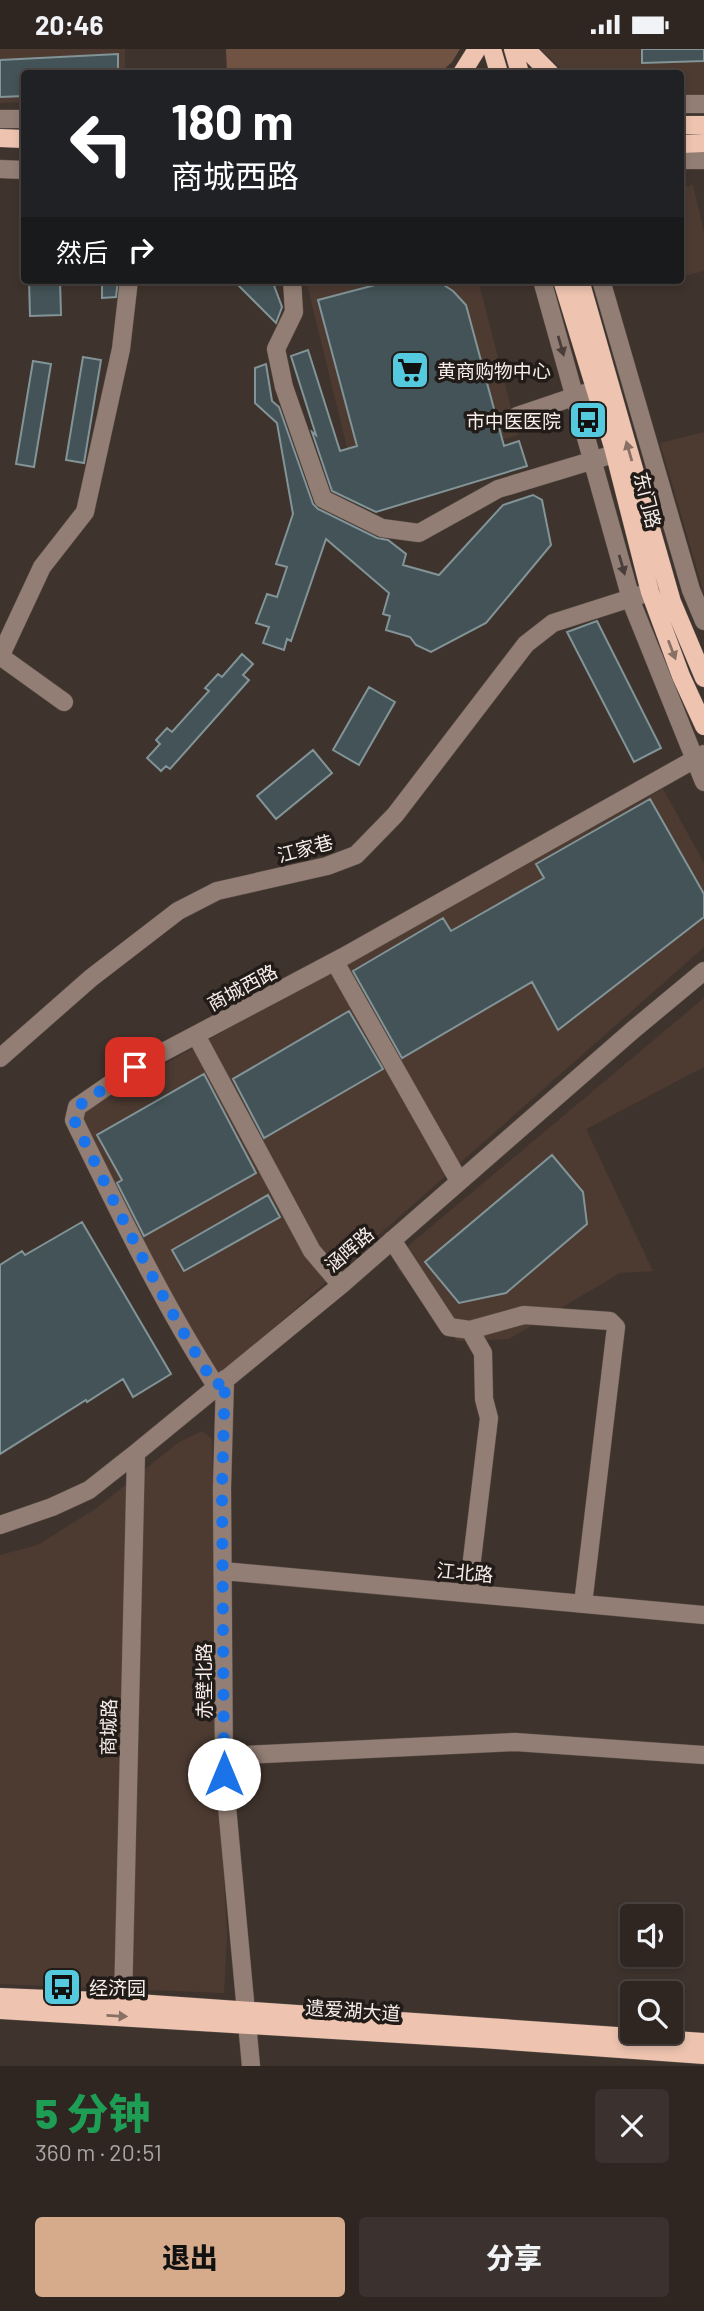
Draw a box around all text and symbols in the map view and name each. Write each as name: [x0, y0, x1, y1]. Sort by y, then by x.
text: 20:46: [35, 9, 104, 40]
text: 180 m: [171, 91, 294, 150]
icon: left: [56, 98, 147, 189]
text: 商城西路: [171, 156, 299, 194]
icon: right: [122, 231, 160, 269]
text: 然后: [56, 236, 108, 267]
one-way arrow: [556, 336, 566, 357]
supermarket icon: 黄商购物中心: [389, 349, 431, 391]
place label: 黄商购物中心: [437, 359, 551, 382]
bus stop icon: 市中医医院: [567, 399, 609, 441]
place label: 市中医医院: [466, 409, 561, 432]
one-way arrow: [623, 440, 634, 462]
street label: 东门路: [630, 470, 666, 530]
one-way arrow: [617, 555, 627, 576]
one-way arrow: [666, 640, 677, 661]
street label: 江家巷: [274, 830, 336, 866]
street label: 商城西路: [203, 959, 281, 1015]
pin: [105, 1037, 165, 1097]
icon: arrive: [116, 1048, 154, 1086]
street label: 涵晖路: [320, 1222, 378, 1276]
street label: 江北路: [436, 1558, 494, 1586]
street label: 赤壁北路: [192, 1643, 215, 1719]
street label: 商城路: [96, 1698, 120, 1756]
position arrow: [187, 1737, 261, 1811]
map controls: [620, 1904, 683, 2044]
button: sound: [620, 1904, 683, 1967]
bus stop icon: 经济园: [41, 1966, 83, 2008]
place label: 经济园: [89, 1976, 146, 1999]
button: search: [620, 1981, 683, 2044]
street label: 遗爱湖大道: [305, 1995, 401, 2025]
one-way arrow: [106, 2011, 128, 2022]
text: 5 分钟: [35, 2087, 150, 2137]
button: close: [595, 2089, 669, 2163]
text: 360 m · 20:51: [35, 2138, 162, 2166]
button: 退出: [35, 2217, 345, 2297]
button: 分享: [359, 2217, 669, 2297]

